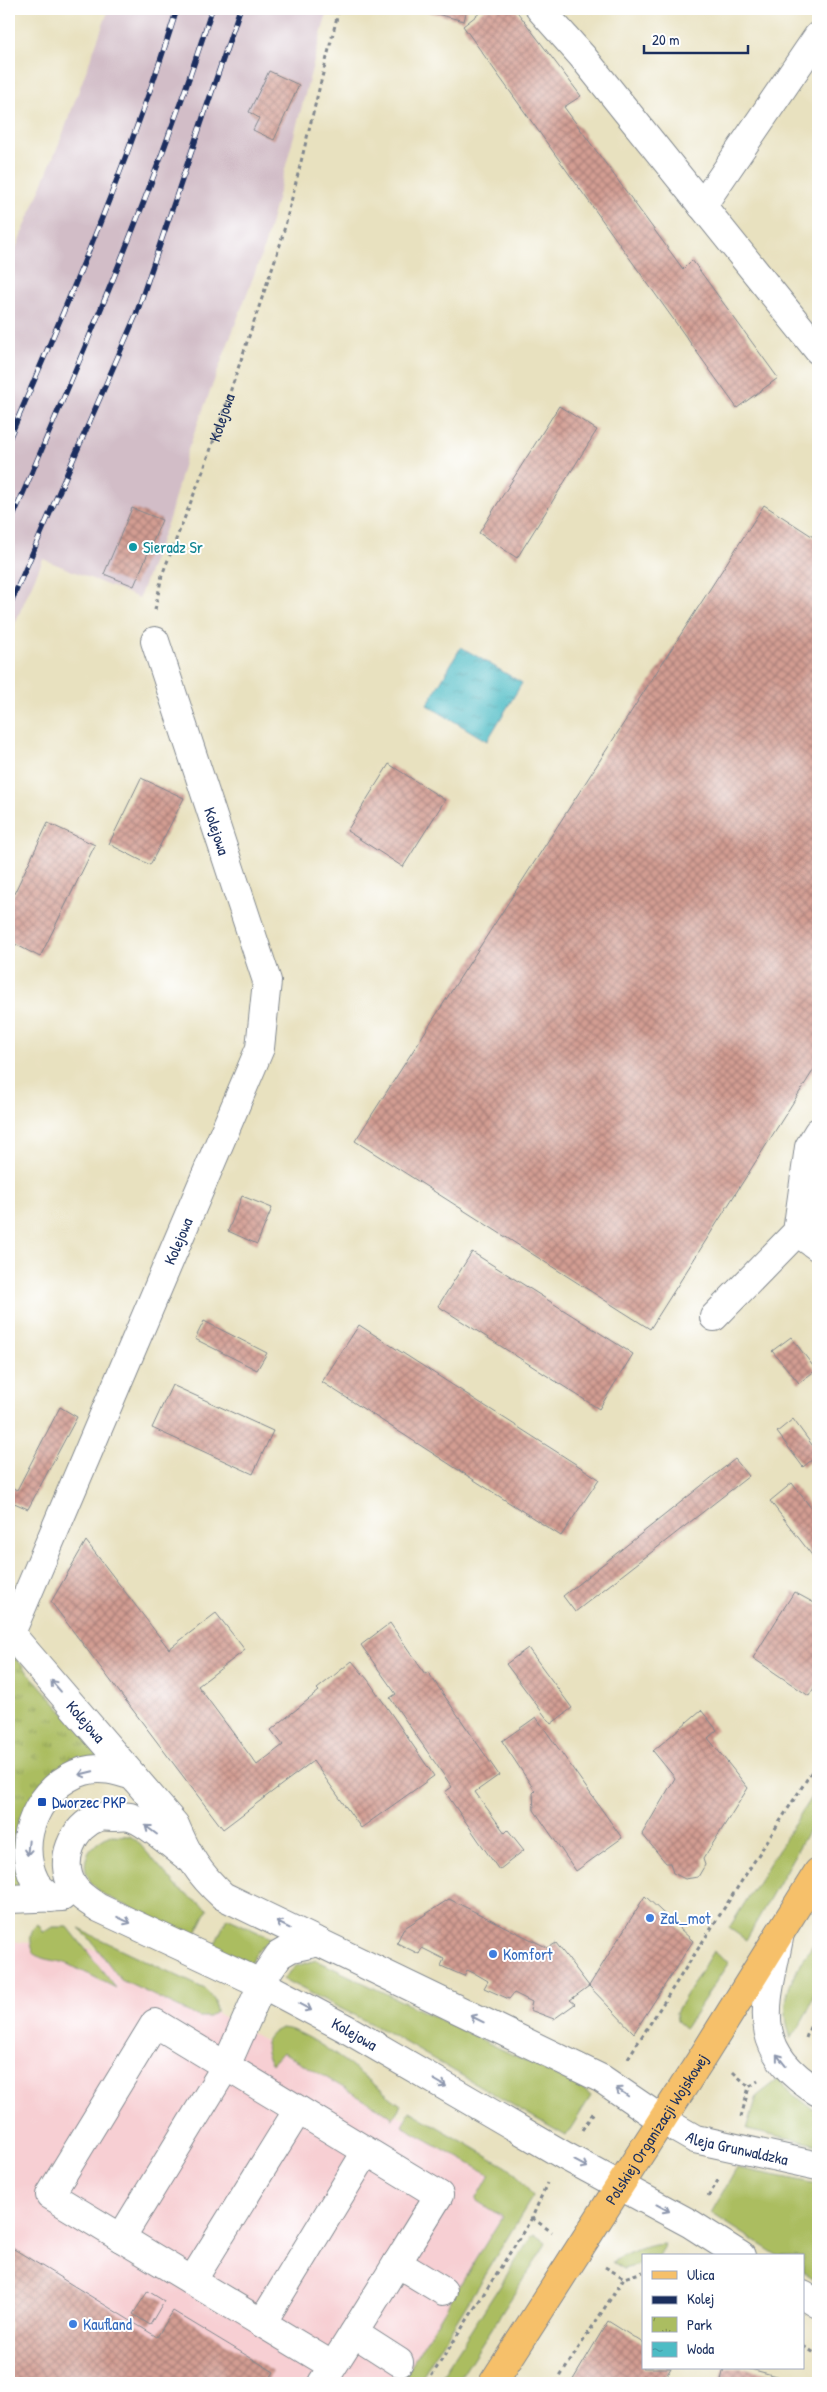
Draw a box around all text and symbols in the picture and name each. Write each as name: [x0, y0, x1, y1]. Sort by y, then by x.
scale bar: [644, 22, 748, 54]
text: 20 m: [652, 29, 679, 50]
street label: Kolejowa: [203, 391, 240, 444]
place label: Sieradz Sr: [143, 536, 203, 558]
marker: Sieradz Sr: [127, 541, 139, 553]
street label: Kolejowa: [199, 804, 235, 858]
street label: Kolejowa: [158, 1214, 198, 1268]
one-way arrow: [51, 1680, 62, 1693]
street label: Kolejowa: [62, 1696, 110, 1747]
one-way arrow: [79, 1769, 95, 1778]
place label: Dworzec PKP: [52, 1791, 126, 1813]
marker: Dworzec PKP: [36, 1796, 48, 1808]
one-way arrow: [144, 1825, 158, 1835]
one-way arrow: [23, 1839, 32, 1855]
place label: Zal_mot: [660, 1907, 711, 1929]
marker: Zal_mot: [644, 1912, 656, 1924]
one-way arrow: [116, 1915, 131, 1925]
one-way arrow: [276, 1920, 291, 1929]
place label: Komfort: [503, 1943, 553, 1965]
marker: Komfort: [487, 1948, 499, 1960]
one-way arrow: [297, 2003, 312, 2012]
street label: Kolejowa: [328, 2012, 381, 2055]
one-way arrow: [470, 2014, 485, 2023]
street label: Polskiej Organizacji Wojskowej: [600, 2049, 713, 2209]
one-way arrow: [776, 2054, 787, 2067]
one-way arrow: [433, 2079, 447, 2089]
one-way arrow: [615, 2087, 629, 2097]
street label: Aleja Grunwaldzka: [682, 2125, 790, 2170]
one-way arrow: [573, 2160, 588, 2169]
one-way arrow: [655, 2203, 670, 2213]
legend: [642, 2254, 804, 2370]
text: Ulica: [687, 2264, 714, 2285]
text: Kolej: [687, 2288, 714, 2309]
place label: Kaufland: [83, 2313, 132, 2335]
text: Park: [687, 2314, 712, 2335]
marker: Kaufland: [67, 2318, 79, 2330]
text: Woda: [687, 2338, 714, 2359]

